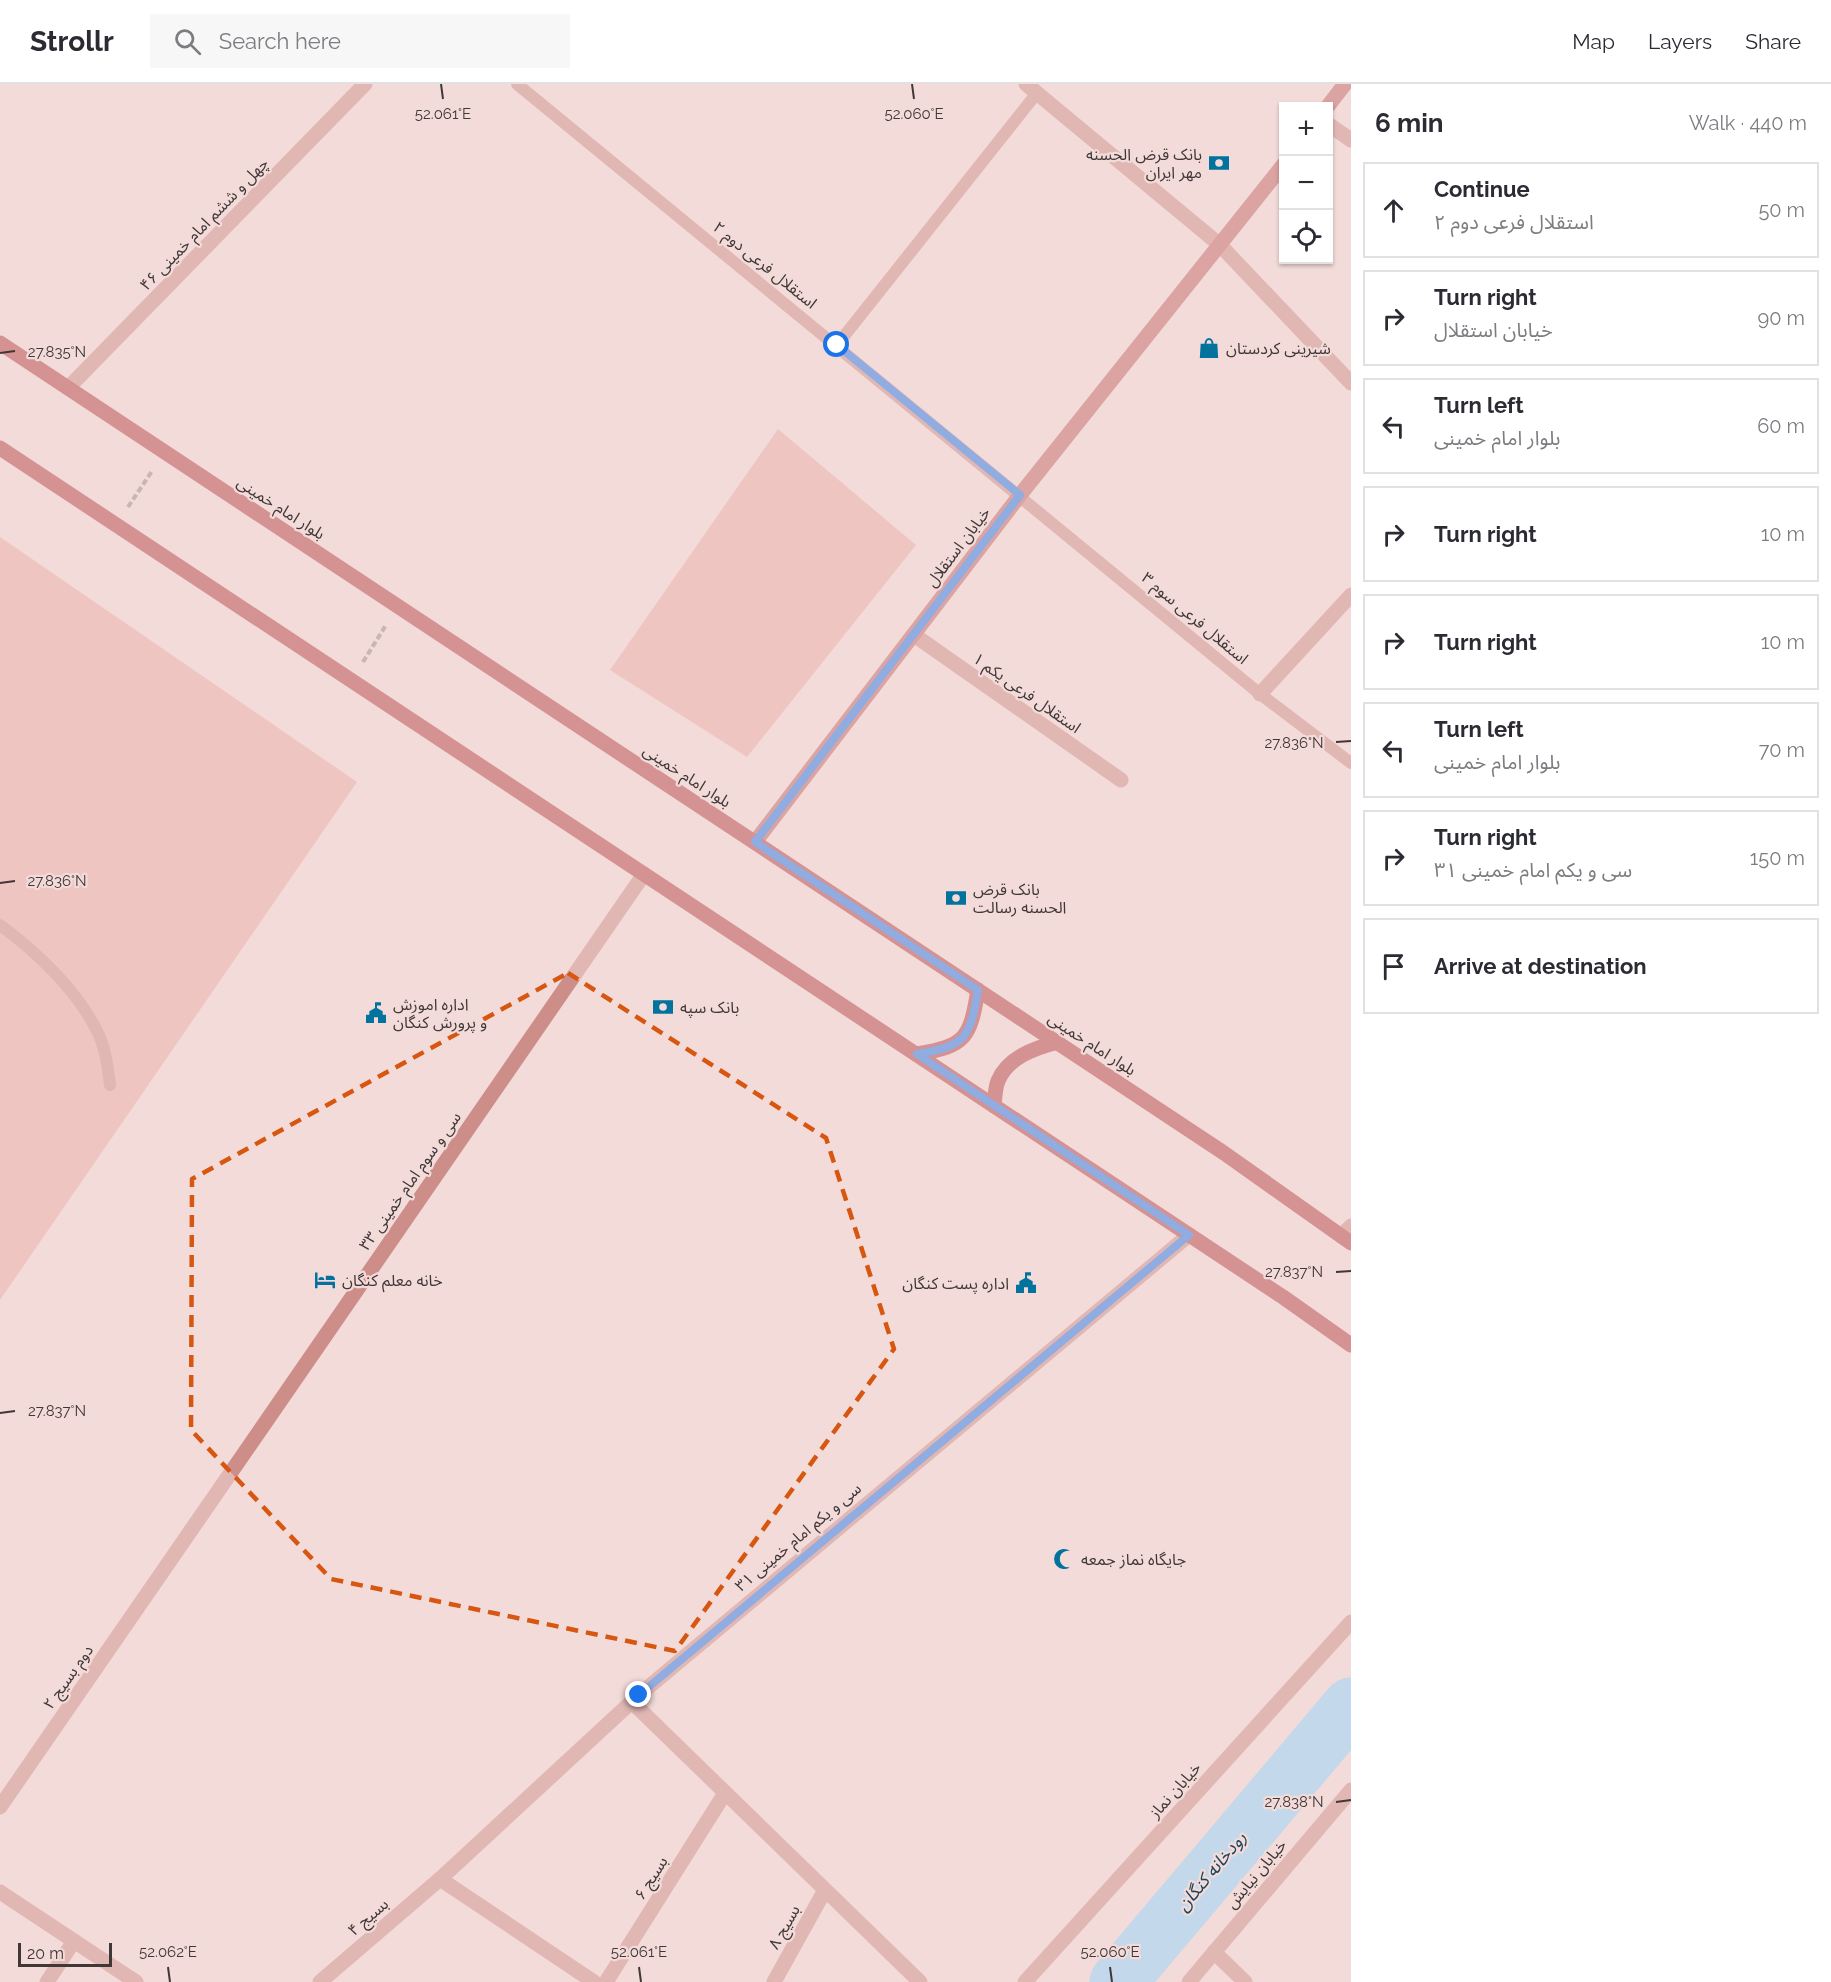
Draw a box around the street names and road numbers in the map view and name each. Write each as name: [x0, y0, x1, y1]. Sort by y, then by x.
street label: چهل و ششم امام خمینی ۴۶: [136, 154, 274, 296]
street label: استقلال فرعی دوم ۲: [707, 217, 821, 315]
street label: بلوار امام خمینی: [232, 473, 329, 546]
street label: خیابان استقلال: [922, 503, 995, 591]
street label: استقلال فرعی سوم ۳: [1136, 568, 1252, 670]
street label: استقلال فرعی یکم ۱: [968, 649, 1085, 740]
street label: بلوار امام خمینی: [638, 741, 735, 814]
street label: بلوار امام خمینی: [1043, 1009, 1140, 1082]
street label: سی و سوم امام خمینی ۳۳: [355, 1108, 467, 1256]
street label: سی و یکم امام خمینی ۳۱: [731, 1479, 867, 1598]
street label: دوم بسیج ۲: [39, 1641, 99, 1715]
street label: خیابان نماز: [1144, 1758, 1205, 1822]
street label: خیابان نیایش: [1222, 1836, 1290, 1912]
street label: بسیج ۶: [630, 1853, 674, 1905]
street label: بسیج ۴: [344, 1894, 394, 1942]
street label: بسیج ۸: [764, 1902, 806, 1954]

